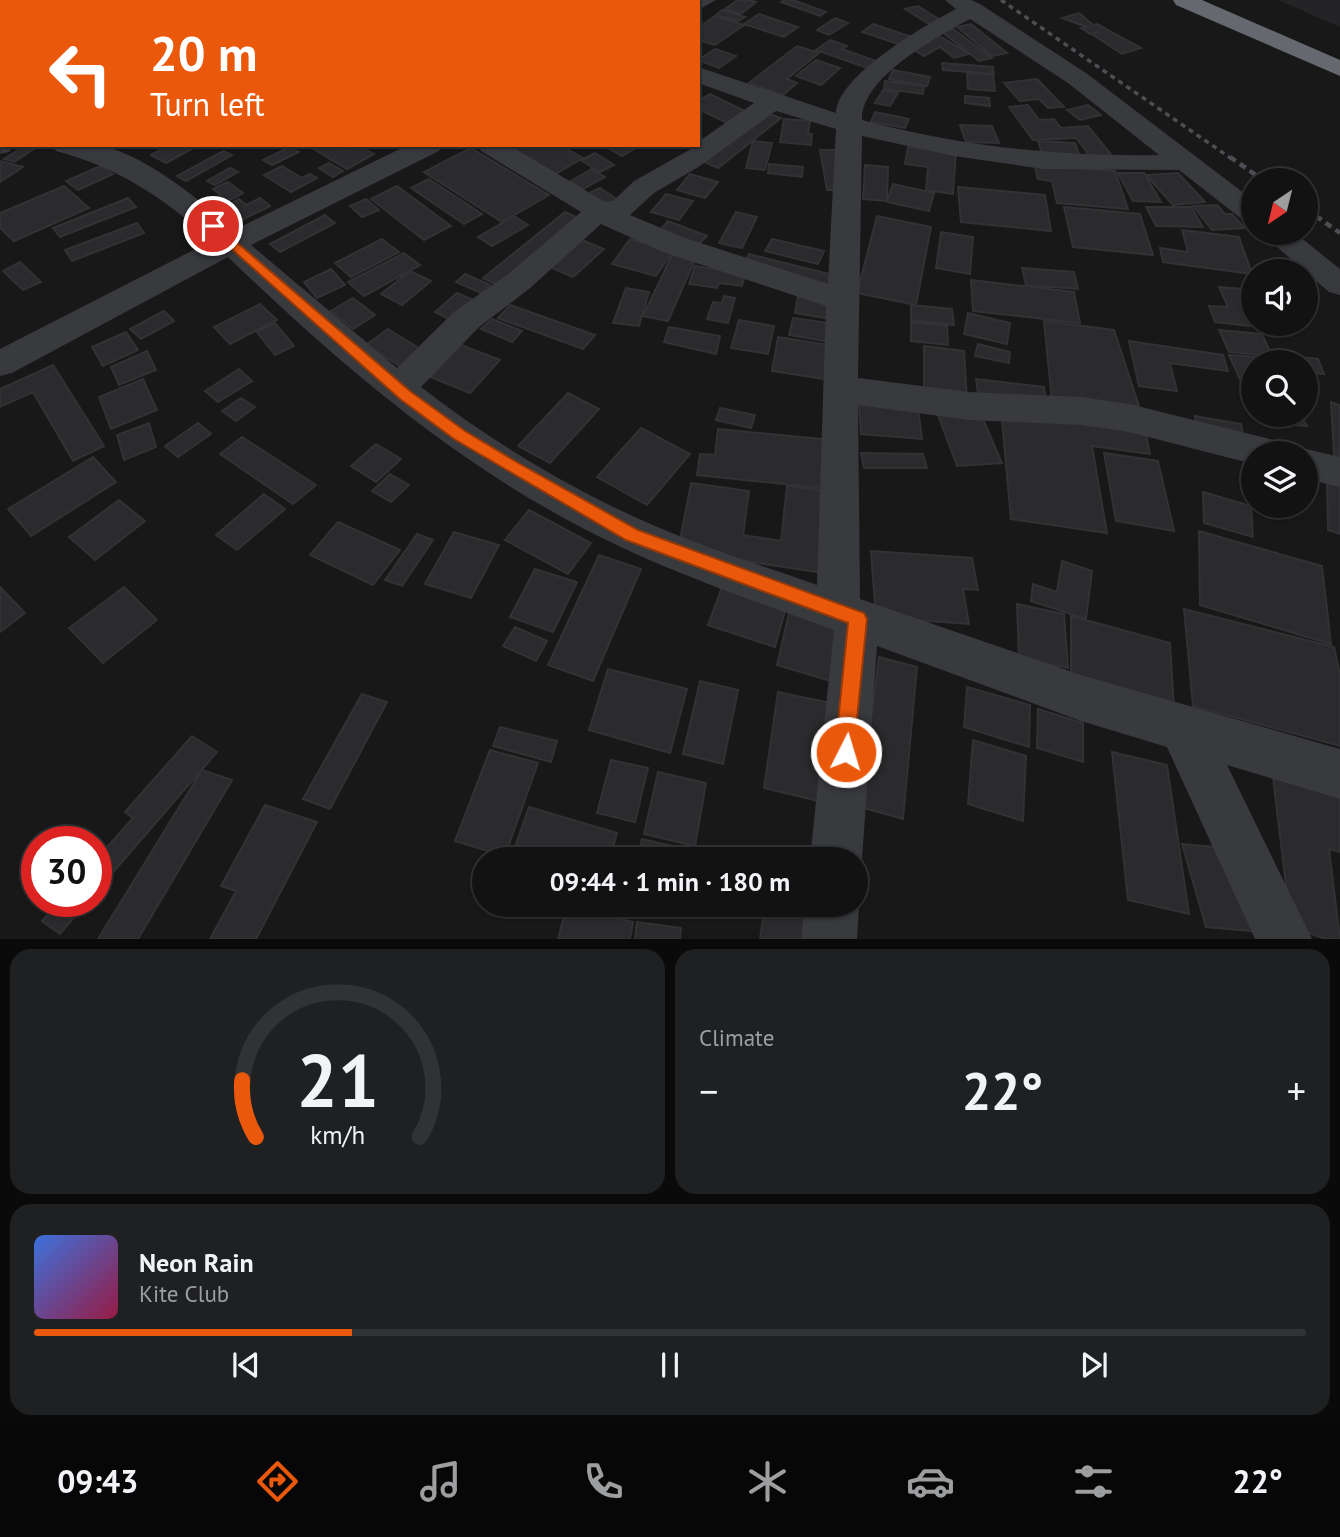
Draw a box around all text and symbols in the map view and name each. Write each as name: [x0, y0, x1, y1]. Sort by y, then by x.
text: 20 m: [150, 21, 257, 85]
icon: left: [35, 28, 126, 119]
text: Turn left: [150, 83, 265, 125]
north arrow: [1241, 168, 1318, 245]
map controls: [1241, 168, 1318, 518]
pin: [183, 196, 243, 256]
icon: arrive: [194, 207, 232, 245]
button: sound: [1241, 259, 1318, 336]
button: search: [1241, 350, 1318, 427]
button: layers: [1241, 441, 1318, 518]
position arrow: [809, 715, 883, 789]
speed limit sign: 30: [21, 826, 112, 917]
text: 09:44 · 1 min · 180 m: [550, 865, 790, 898]
text: Climate: [699, 1023, 774, 1052]
text: 21: [296, 1034, 379, 1128]
text: 22°: [962, 1057, 1043, 1124]
text: −: [699, 1066, 718, 1115]
text: +: [1287, 1066, 1306, 1115]
text: km/h: [310, 1119, 365, 1151]
text: Neon Rain: [139, 1246, 254, 1279]
text: Kite Club: [139, 1279, 229, 1308]
icon: previous: [227, 1346, 265, 1384]
icon: pause: [651, 1346, 689, 1384]
icon: next: [1075, 1346, 1113, 1384]
icon: directions: [253, 1457, 302, 1506]
icon: music: [416, 1457, 465, 1506]
icon: phone: [579, 1457, 628, 1506]
icon: climate: [743, 1457, 792, 1506]
icon: car: [906, 1457, 955, 1506]
icon: filters: [1069, 1457, 1118, 1506]
text: 09:43: [57, 1460, 138, 1502]
text: 22°: [1233, 1460, 1283, 1502]

